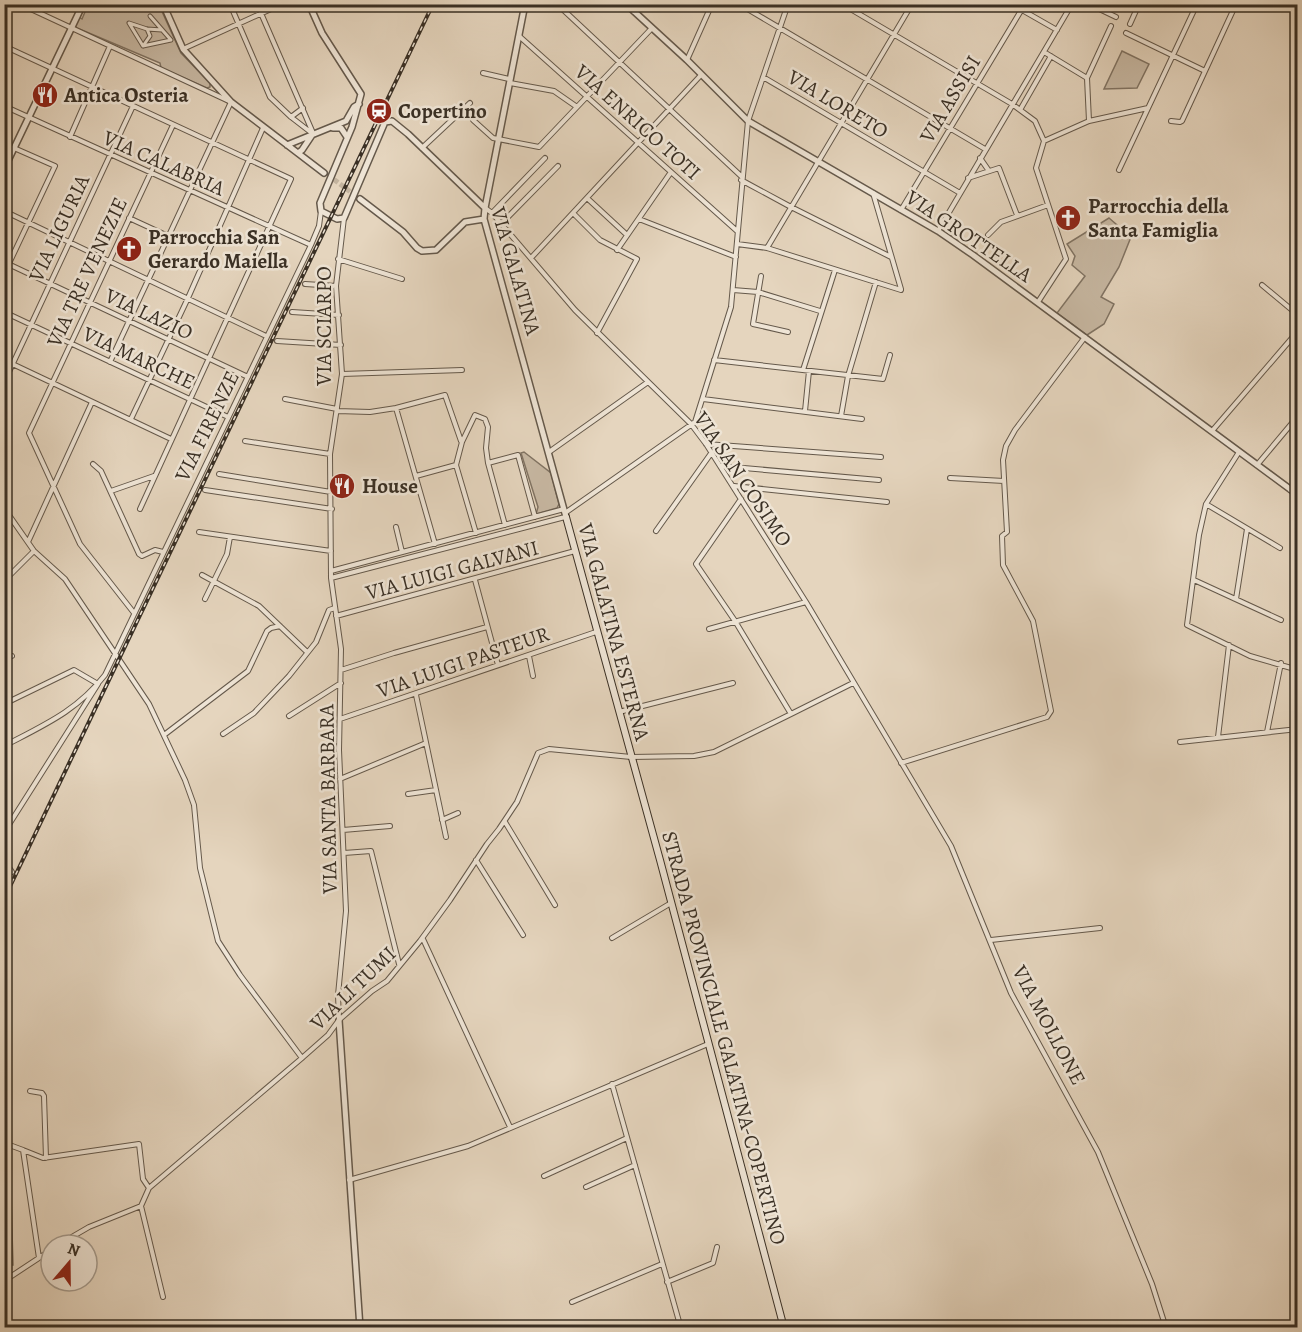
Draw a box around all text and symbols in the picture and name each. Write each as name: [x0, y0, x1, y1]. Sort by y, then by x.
street label: VIA ASSISI: [912, 50, 987, 149]
street label: VIA ENRICO TOTI: [568, 57, 707, 186]
street label: VIA LORETO: [782, 62, 894, 145]
restaurant icon: Antica Osteria: [30, 80, 60, 110]
place label: Antica Osteria: [63, 81, 189, 109]
station icon: Copertino: [364, 96, 394, 126]
place label: Copertino: [398, 97, 487, 125]
street label: VIA CALABRIA: [98, 123, 230, 203]
street label: VIA LIGURIA: [22, 169, 96, 287]
street label: VIA GROTTELLA: [900, 183, 1038, 289]
place label: Parrocchia della Santa Famiglia: [1088, 192, 1230, 244]
street label: VIA TRE VENEZIE: [40, 193, 134, 352]
street label: VIA GALATINA: [484, 203, 548, 339]
church icon: Parrocchia della Santa Famiglia: [1053, 203, 1083, 233]
place label: Parrocchia San Gerardo Maiella: [148, 223, 289, 275]
church icon: Parrocchia San Gerardo Maiella: [114, 234, 144, 264]
street label: VIA SCIARPO: [310, 266, 338, 387]
street label: VIA LAZIO: [100, 281, 198, 347]
street label: VIA MARCHE: [77, 319, 200, 396]
street label: VIA FIRENZE: [168, 366, 246, 487]
street label: VIA SAN COSIMO: [687, 405, 799, 552]
restaurant icon: House: [327, 471, 357, 501]
place label: House: [362, 472, 418, 500]
street label: VIA GALATINA ESTERNA: [571, 519, 657, 744]
street label: VIA LUIGI GALVANI: [362, 533, 542, 607]
street label: VIA LUIGI PASTEUR: [372, 619, 553, 705]
street label: VIA SANTA BARBARA: [312, 703, 344, 895]
street label: STRADA PROVINCIALE GALATINA-COPERTINO: [655, 828, 793, 1248]
street label: VIA LI TUMI: [303, 940, 402, 1037]
street label: VIA MOLLONE: [1005, 959, 1092, 1090]
north arrow: [39, 1233, 99, 1293]
text: N: [65, 1238, 83, 1262]

